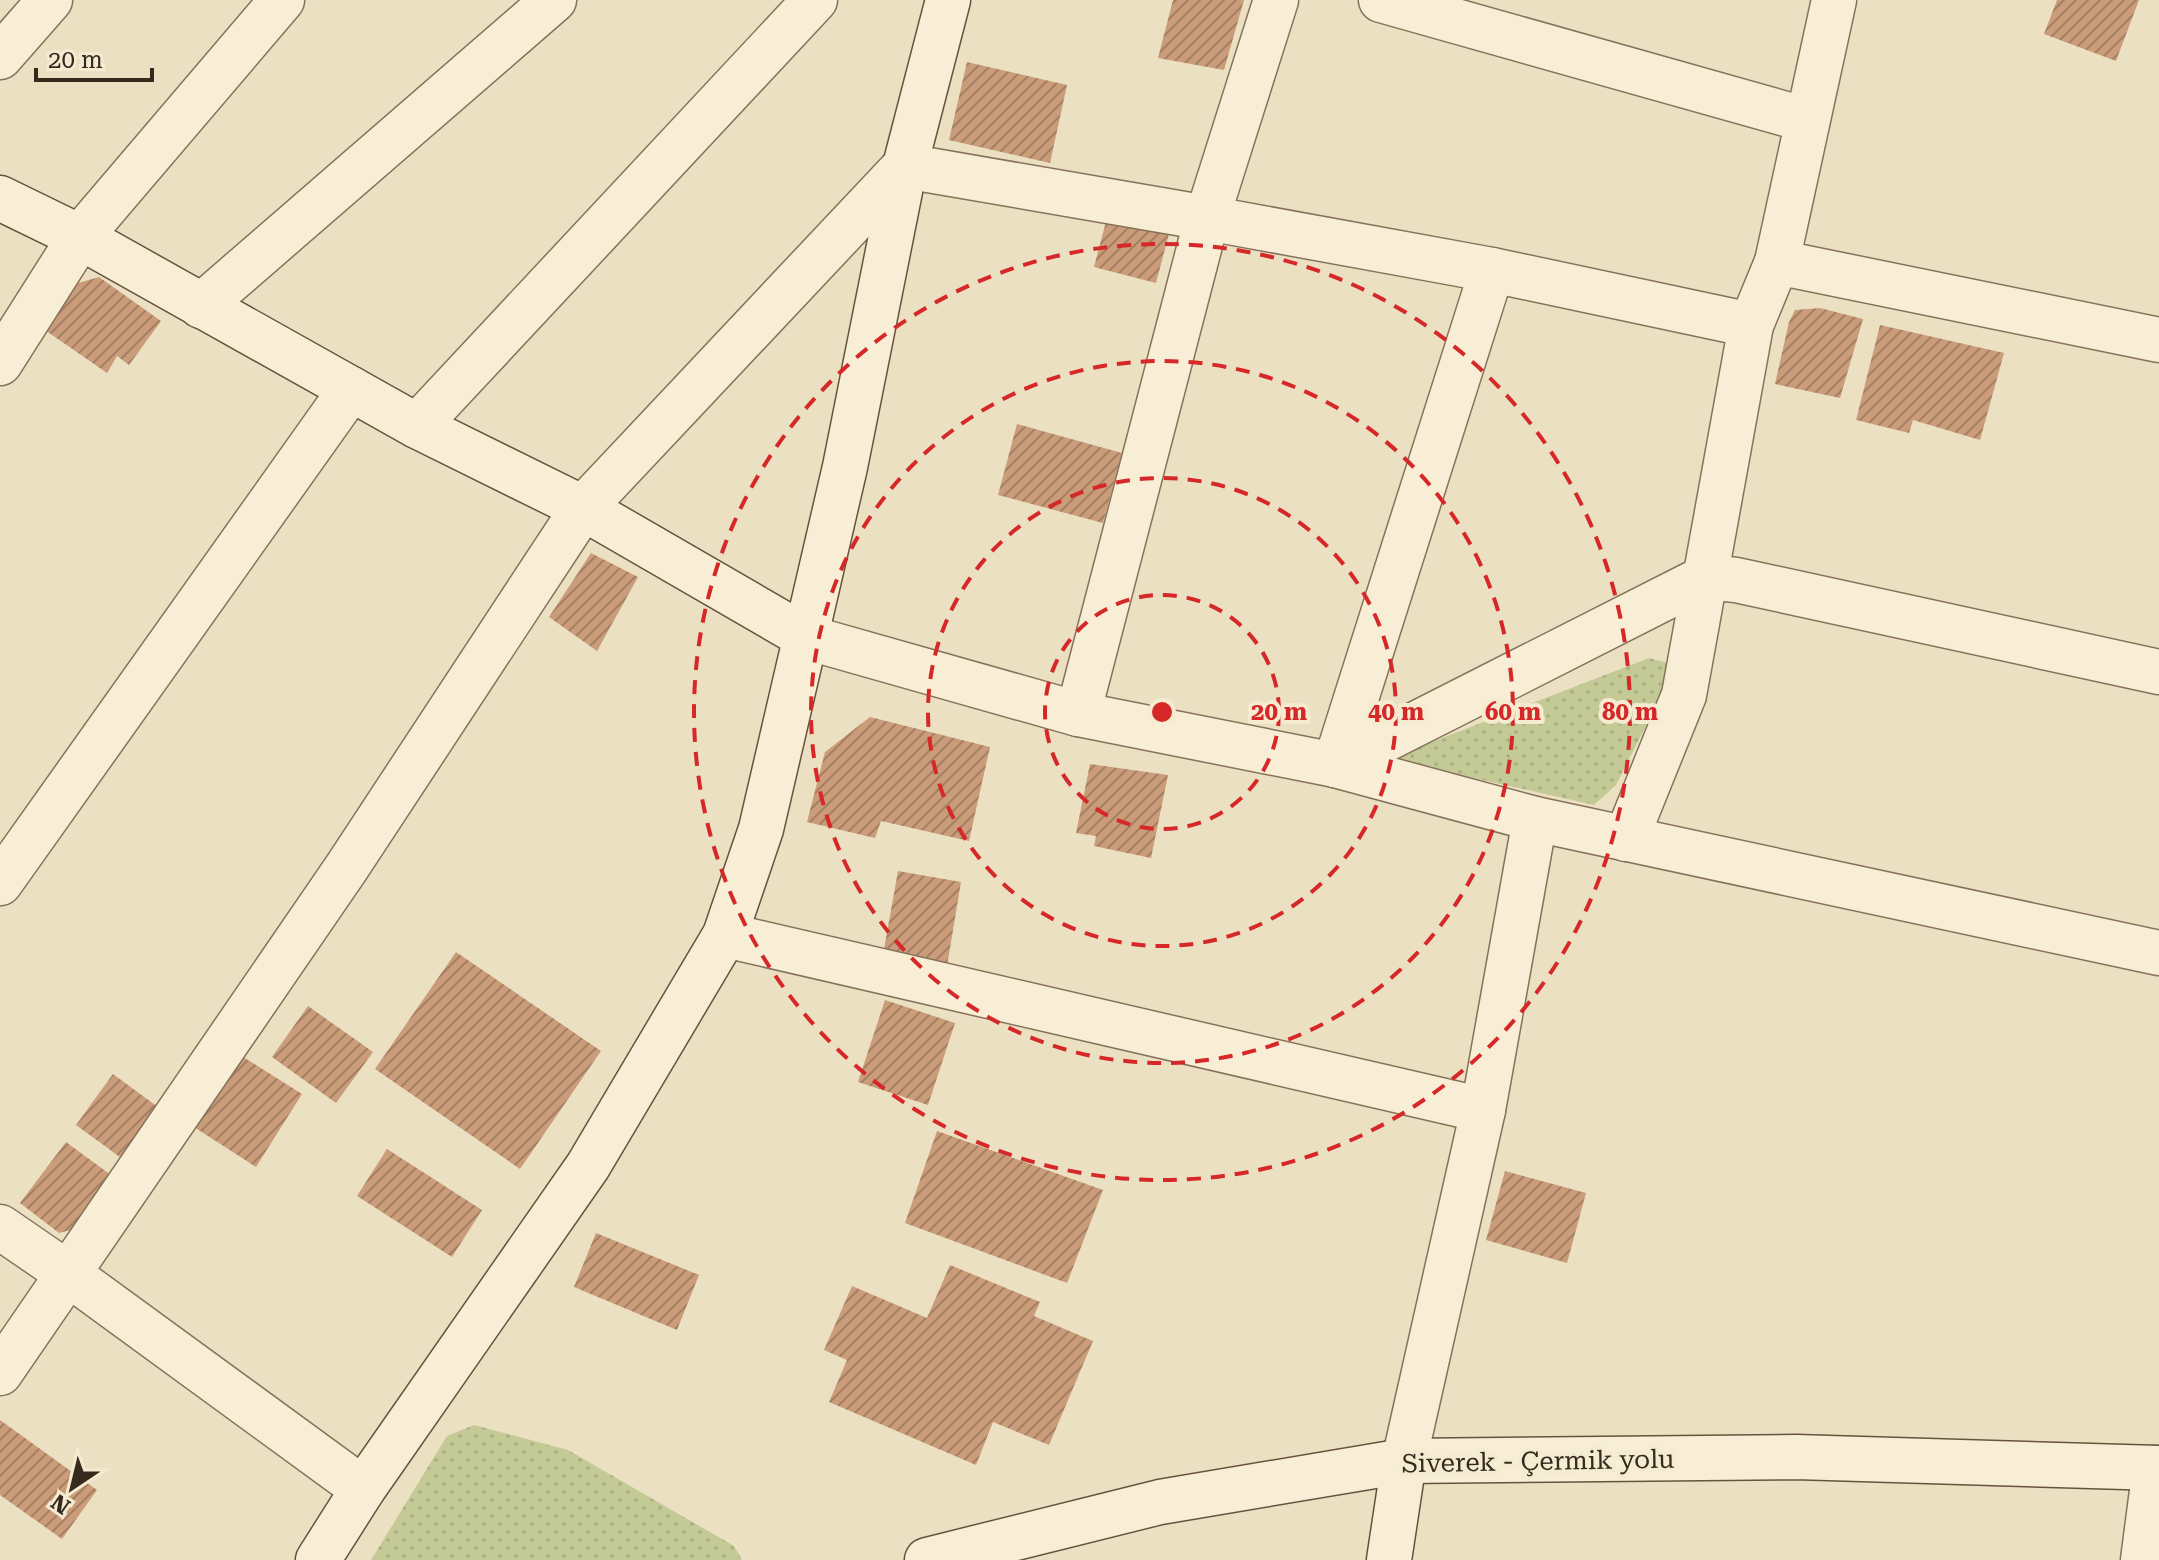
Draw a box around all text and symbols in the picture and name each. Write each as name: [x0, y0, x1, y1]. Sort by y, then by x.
scale bar: [36, 32, 152, 82]
text: 20 m: [48, 46, 103, 74]
centre of rings: [1148, 698, 1176, 726]
text: 20 m: [1251, 698, 1307, 726]
text: 40 m: [1368, 698, 1424, 726]
text: 60 m: [1485, 698, 1541, 726]
text: 80 m: [1602, 698, 1658, 726]
street label: Siverek - Çermik yolu: [1401, 1444, 1675, 1478]
north arrow: [32, 1448, 112, 1528]
text: N: [47, 1489, 75, 1519]

